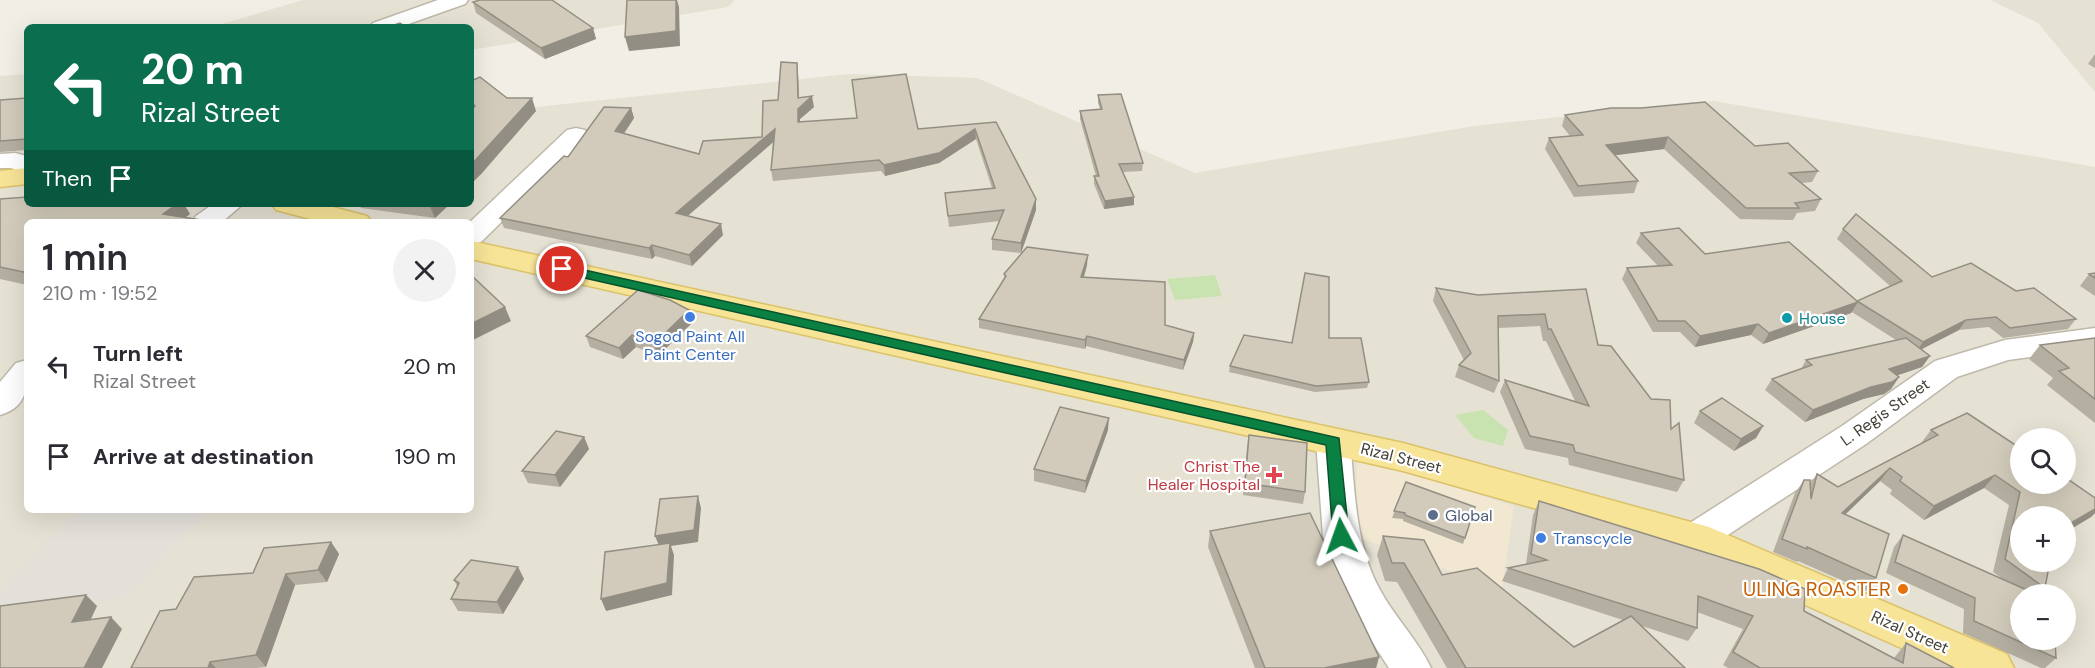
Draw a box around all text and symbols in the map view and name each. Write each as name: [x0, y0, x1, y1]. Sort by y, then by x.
text: 20 m: [141, 42, 244, 97]
icon: left: [42, 48, 120, 126]
text: Rizal Street: [141, 95, 280, 130]
icon: arrive: [104, 162, 137, 195]
text: Then: [42, 164, 92, 193]
text: 1 min: [42, 234, 128, 281]
button: close: [393, 239, 456, 302]
pin: [536, 243, 587, 294]
icon: arrive: [545, 252, 578, 285]
text: 210 m · 19:52: [42, 280, 157, 306]
place label: House: [1799, 308, 1846, 329]
marker: Sogod Paint All Paint Center: [683, 310, 697, 324]
marker: House: [1780, 311, 1794, 325]
place label: Sogod Paint All Paint Center: [635, 326, 745, 365]
text: Turn left: [93, 339, 183, 368]
icon: left: [42, 350, 75, 383]
text: 20 m: [403, 352, 456, 381]
text: Rizal Street: [93, 368, 196, 394]
street label: L. Regis Street: [1836, 373, 1934, 451]
map controls: [2010, 428, 2076, 650]
button: search: [2010, 428, 2076, 494]
street label: Rizal Street: [1358, 438, 1444, 478]
icon: arrive: [42, 440, 75, 473]
text: Arrive at destination: [93, 442, 314, 471]
text: 190 m: [395, 442, 456, 471]
place label: Christ The Healer Hospital: [1148, 456, 1260, 495]
marker: Christ The Healer Hospital: [1265, 466, 1283, 484]
position arrow: [1309, 504, 1373, 568]
place label: Global: [1445, 505, 1492, 526]
button: +: [2010, 506, 2076, 572]
marker: Global: [1426, 508, 1440, 522]
place label: Transcycle: [1553, 528, 1632, 549]
marker: Transcycle: [1534, 531, 1548, 545]
place label: ULING ROASTER: [1743, 576, 1891, 602]
marker: ULING ROASTER: [1896, 582, 1910, 596]
button: −: [2010, 584, 2076, 650]
street label: Rizal Street: [1868, 606, 1952, 658]

